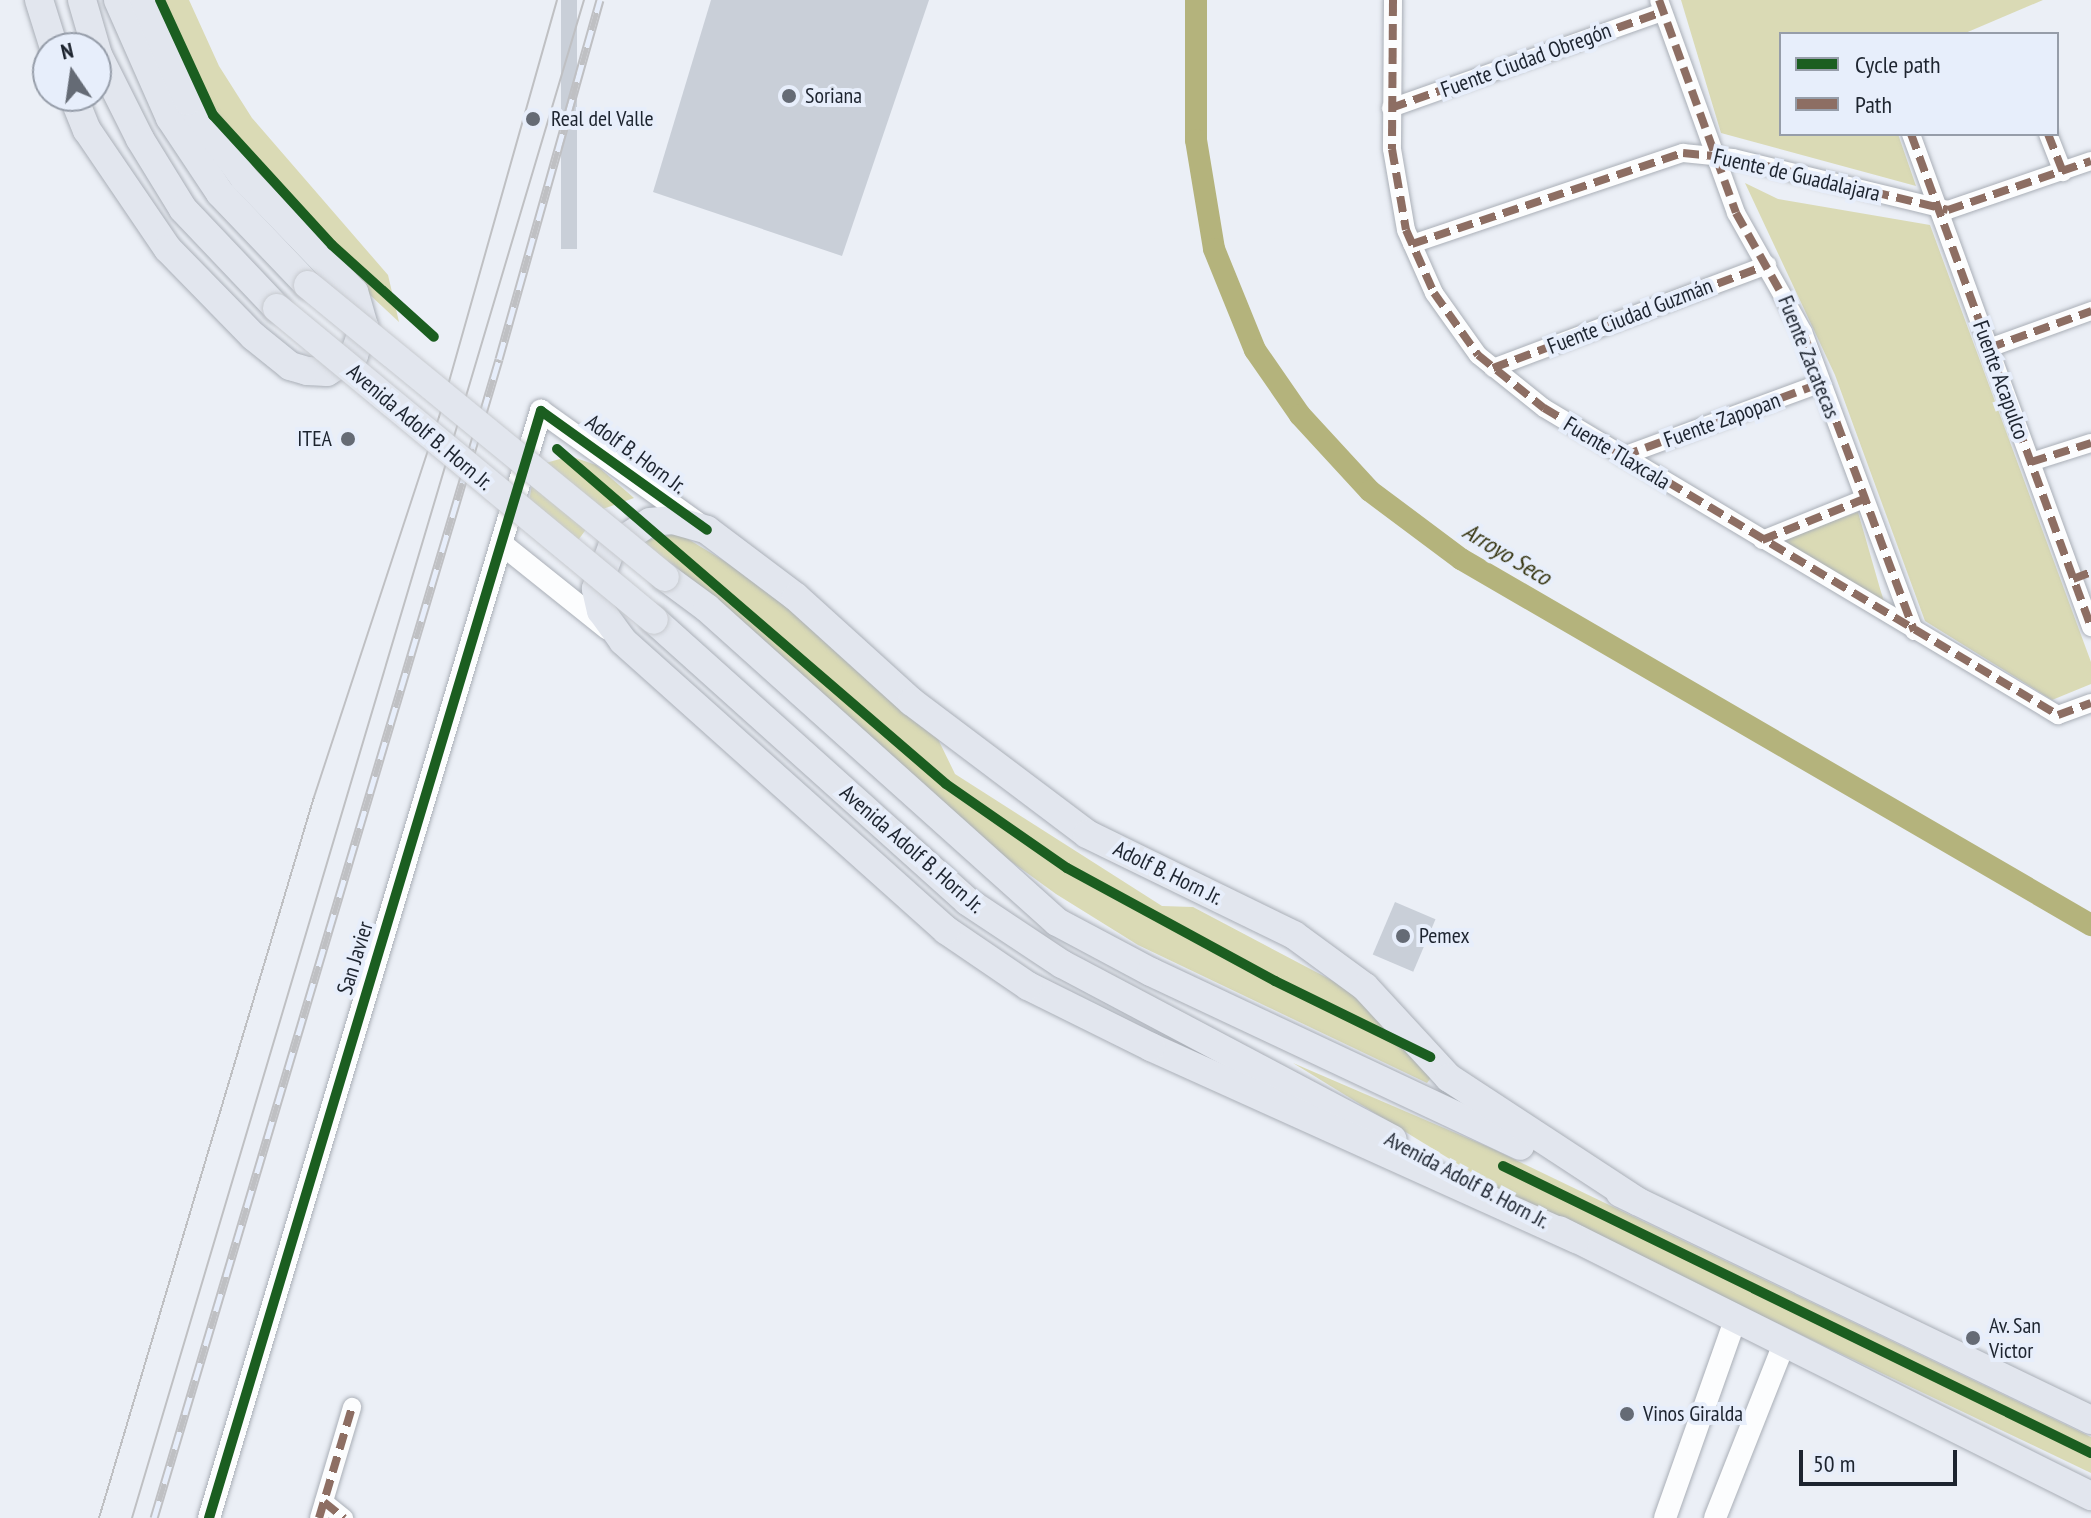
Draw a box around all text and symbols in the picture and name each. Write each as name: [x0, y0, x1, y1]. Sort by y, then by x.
street label: Fuente Ciudad Obregón: [1437, 17, 1615, 103]
north arrow: [32, 32, 112, 112]
legend: [1779, 32, 2059, 136]
text: N: [58, 36, 76, 66]
text: Cycle path: [1855, 49, 1941, 80]
place label: Soriana: [805, 83, 862, 109]
marker: Soriana: [780, 87, 798, 105]
text: Path: [1855, 89, 1892, 120]
place label: Real del Valle: [551, 106, 654, 132]
marker: Real del Valle: [522, 108, 544, 130]
street label: Fuente de Guadalajara: [1711, 143, 1883, 207]
street label: Fuente Ciudad Guzmán: [1544, 272, 1716, 360]
street label: Fuente Zacatecas: [1772, 292, 1846, 422]
street label: Fuente Acapulco: [1967, 317, 2035, 443]
street label: Avenida Adolf B. Horn Jr.: [341, 358, 499, 496]
street label: Fuente Zapopan: [1660, 387, 1784, 453]
street label: Adolf B. Horn Jr.: [580, 408, 692, 500]
street label: Fuente Tlaxcala: [1559, 411, 1675, 495]
place label: ITEA: [297, 426, 332, 452]
marker: ITEA: [339, 430, 357, 448]
water label: Arroyo Seco: [1458, 517, 1556, 591]
street label: Avenida Adolf B. Horn Jr.: [834, 779, 990, 919]
street label: Adolf B. Horn Jr.: [1108, 835, 1228, 911]
street label: San Javier: [331, 918, 379, 998]
place label: Pemex: [1419, 923, 1469, 949]
marker: Pemex: [1394, 927, 1412, 945]
street label: Avenida Adolf B. Horn Jr.: [1379, 1125, 1555, 1235]
place label: Av. San Victor: [1989, 1312, 2042, 1364]
marker: Av. San Victor: [1964, 1329, 1982, 1347]
place label: Vinos Giralda: [1643, 1401, 1743, 1427]
marker: Vinos Giralda: [1618, 1405, 1636, 1423]
scale bar: [1803, 1434, 1961, 1484]
text: 50 m: [1813, 1448, 1855, 1479]

